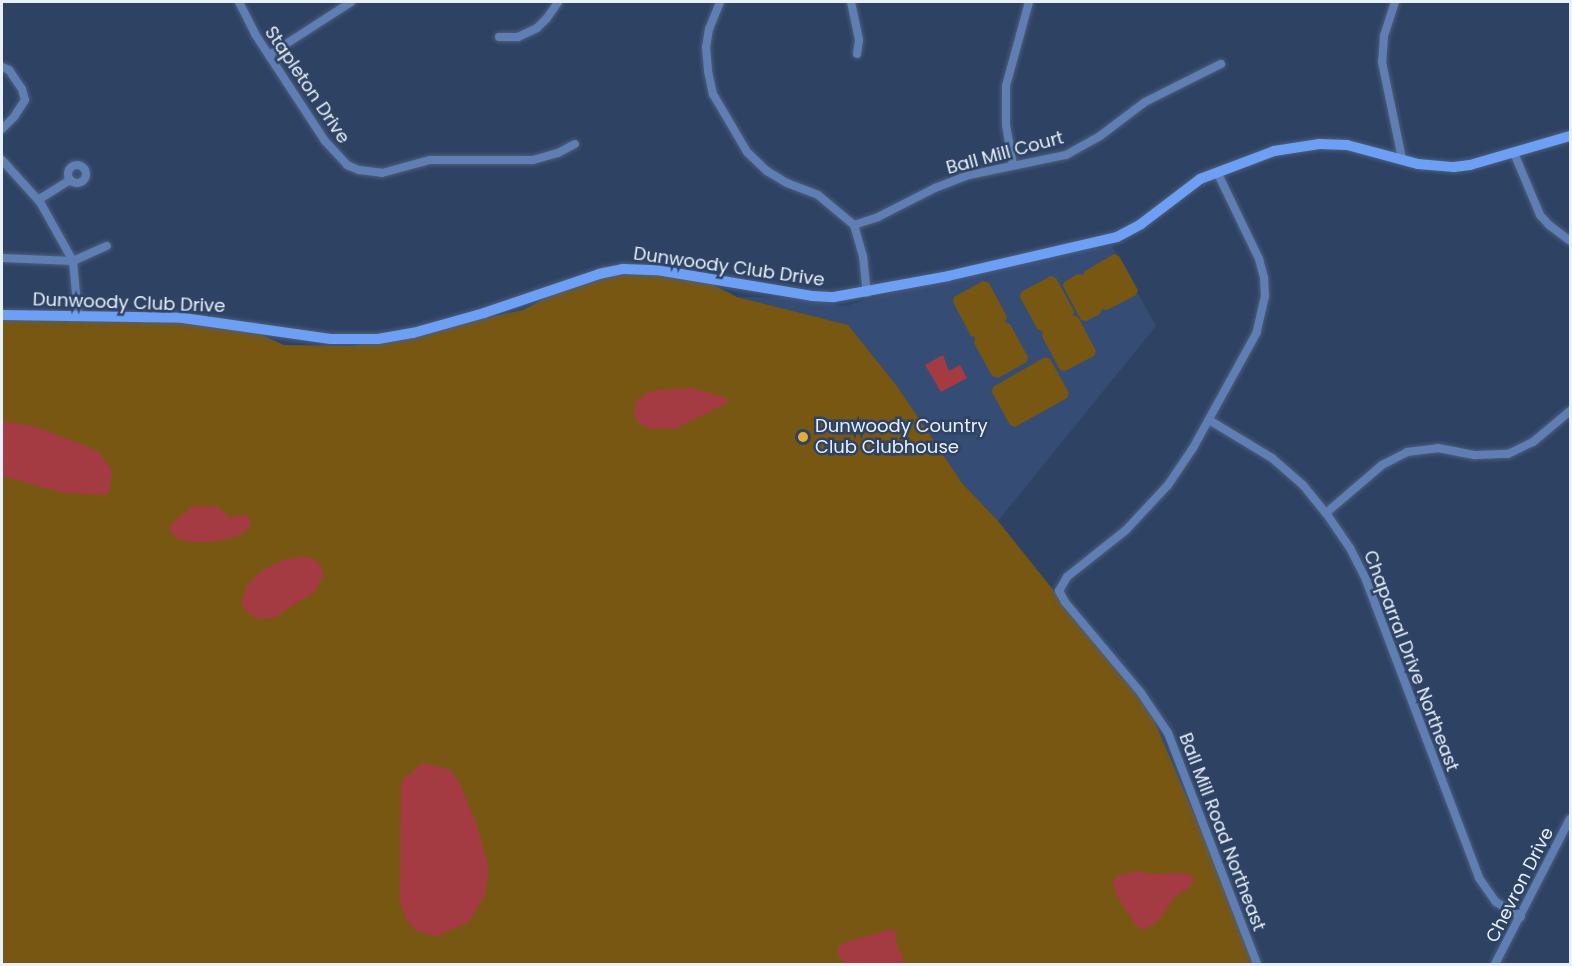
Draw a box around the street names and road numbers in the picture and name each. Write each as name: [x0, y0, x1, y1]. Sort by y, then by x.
street label: Stapleton Drive: [260, 22, 354, 148]
street label: Ball Mill Court: [944, 127, 1066, 179]
street label: Dunwoody Club Drive: [632, 243, 826, 291]
street label: Dunwoody Club Drive: [32, 289, 226, 317]
street label: Chaparral Drive Northeast: [1359, 547, 1463, 775]
street label: Ball Mill Road Northeast: [1174, 730, 1270, 934]
street label: Chevron Drive: [1482, 824, 1558, 946]

